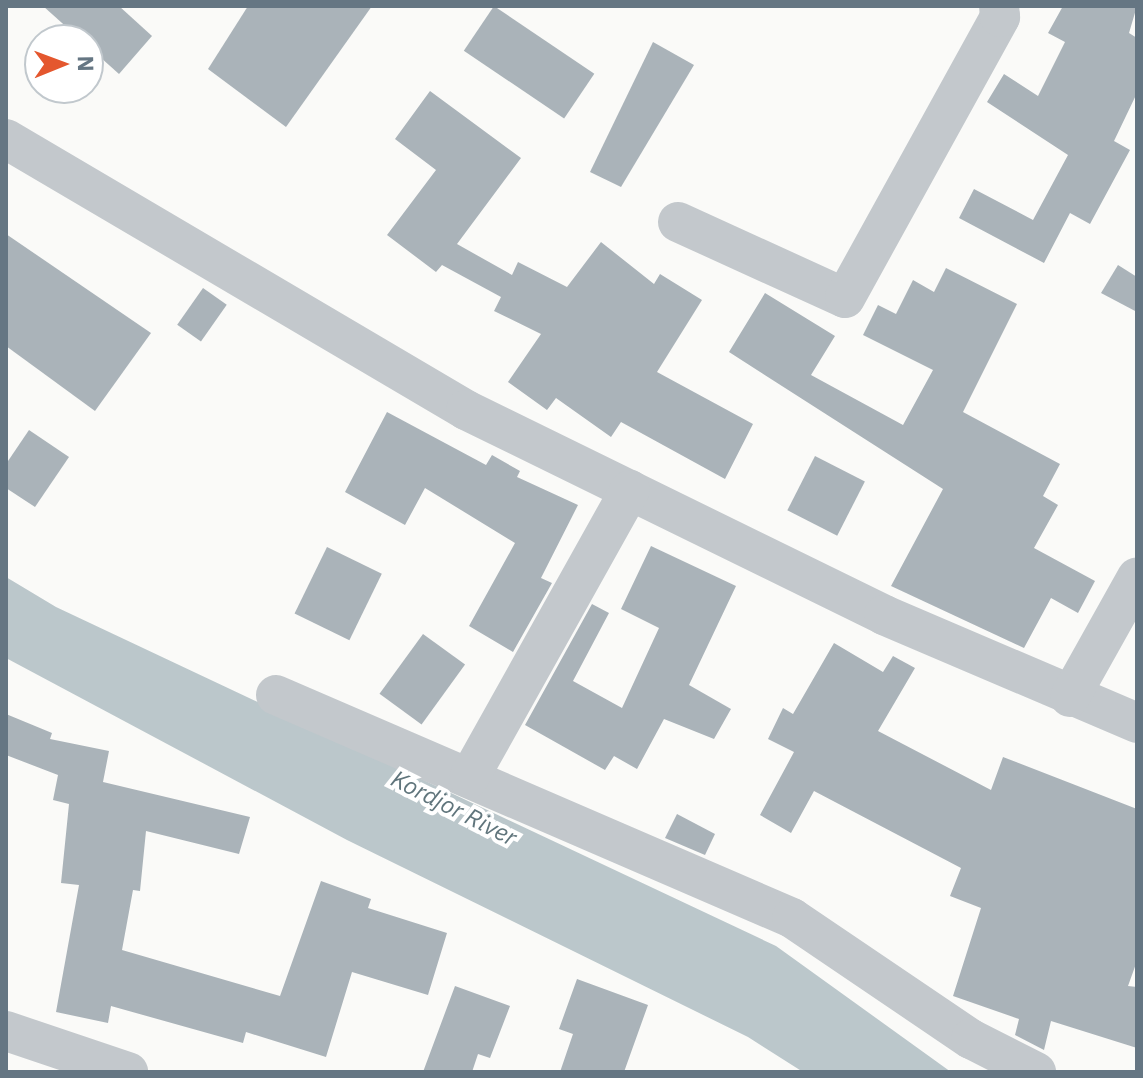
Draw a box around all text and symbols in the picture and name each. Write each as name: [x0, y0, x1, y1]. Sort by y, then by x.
north arrow: [24, 24, 104, 104]
text: N: [72, 55, 101, 72]
water label: Kordjor River: [386, 764, 522, 852]

